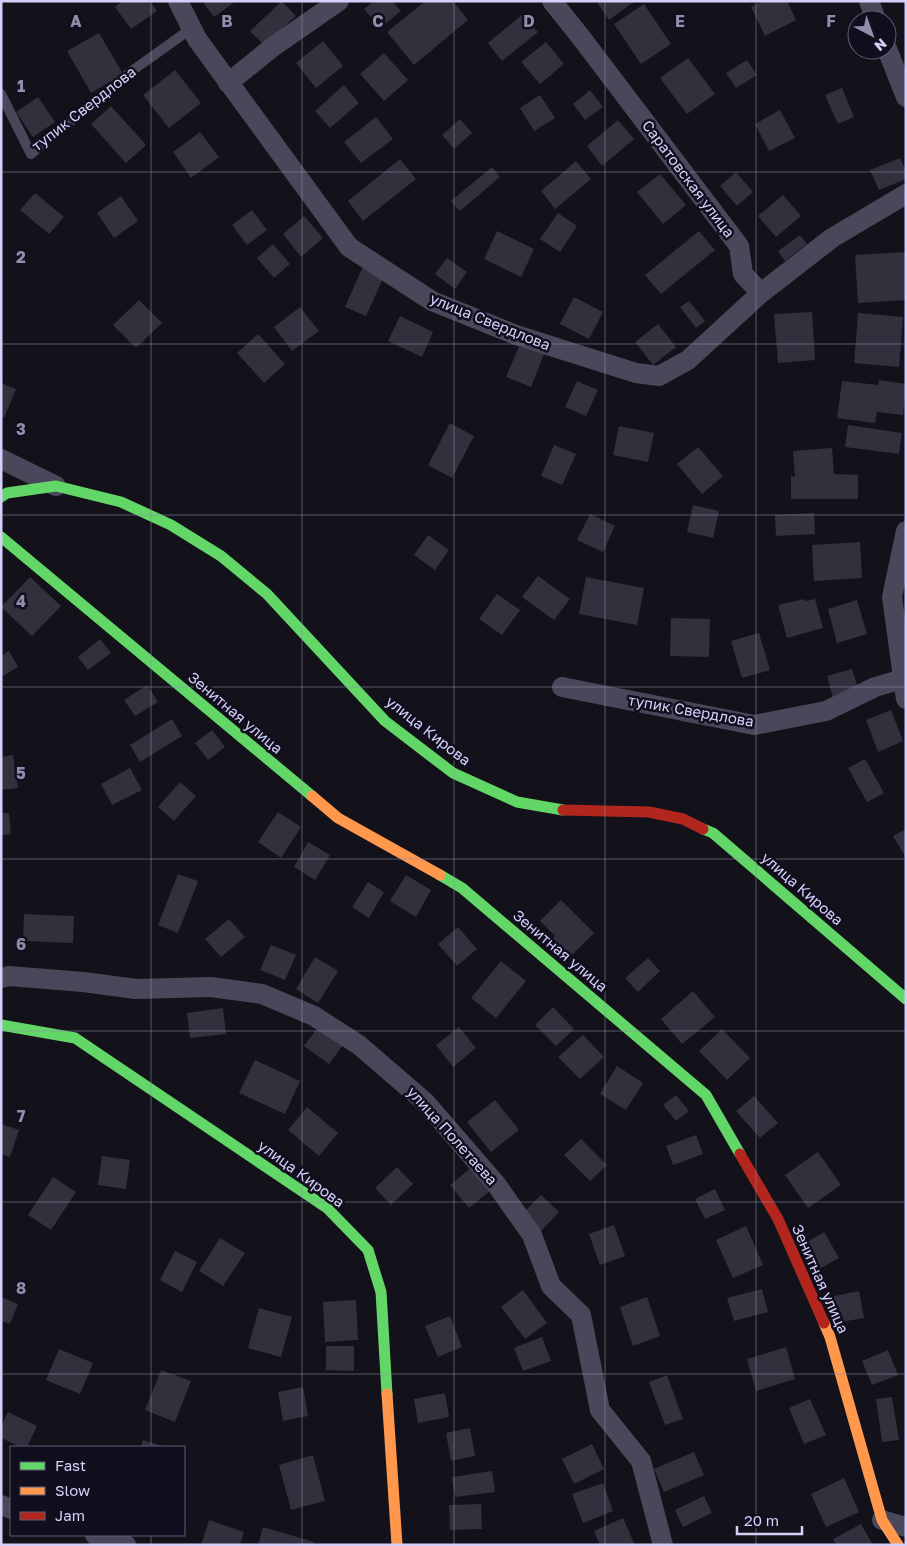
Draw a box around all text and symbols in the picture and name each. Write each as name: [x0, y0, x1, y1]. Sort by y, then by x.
north arrow: [847, 10, 897, 60]
text: A: [70, 11, 82, 31]
text: B: [221, 11, 233, 31]
text: C: [372, 11, 384, 31]
text: D: [523, 11, 535, 31]
text: E: [675, 11, 685, 31]
text: F: [826, 11, 836, 31]
text: N: [871, 35, 890, 55]
street label: тупик Свердлова: [28, 62, 139, 154]
text: 1: [17, 76, 25, 96]
street label: Саратовская улица: [639, 116, 739, 241]
text: 2: [16, 247, 26, 267]
street label: улица Свердлова: [428, 289, 553, 353]
text: 3: [16, 419, 26, 439]
text: 4: [16, 591, 26, 611]
street label: Зенитная улица: [185, 667, 287, 757]
street label: тупик Свердлова: [627, 690, 755, 730]
street label: улица Кирова: [383, 692, 475, 769]
text: 5: [16, 763, 26, 783]
street label: улица Кирова: [758, 848, 847, 929]
street label: Зенитная улица: [510, 905, 612, 995]
text: 6: [16, 934, 26, 954]
street label: улица Полетаева: [404, 1082, 502, 1188]
text: 7: [17, 1106, 26, 1126]
street label: улица Кирова: [255, 1136, 348, 1211]
street label: Зенитная улица: [789, 1221, 853, 1336]
text: 8: [16, 1278, 26, 1298]
legend: [10, 1446, 185, 1536]
text: Fast: [55, 1456, 86, 1474]
text: Slow: [55, 1481, 90, 1499]
scale bar: [737, 1504, 802, 1536]
text: Jam: [55, 1506, 85, 1524]
text: 20 m: [744, 1511, 779, 1529]

